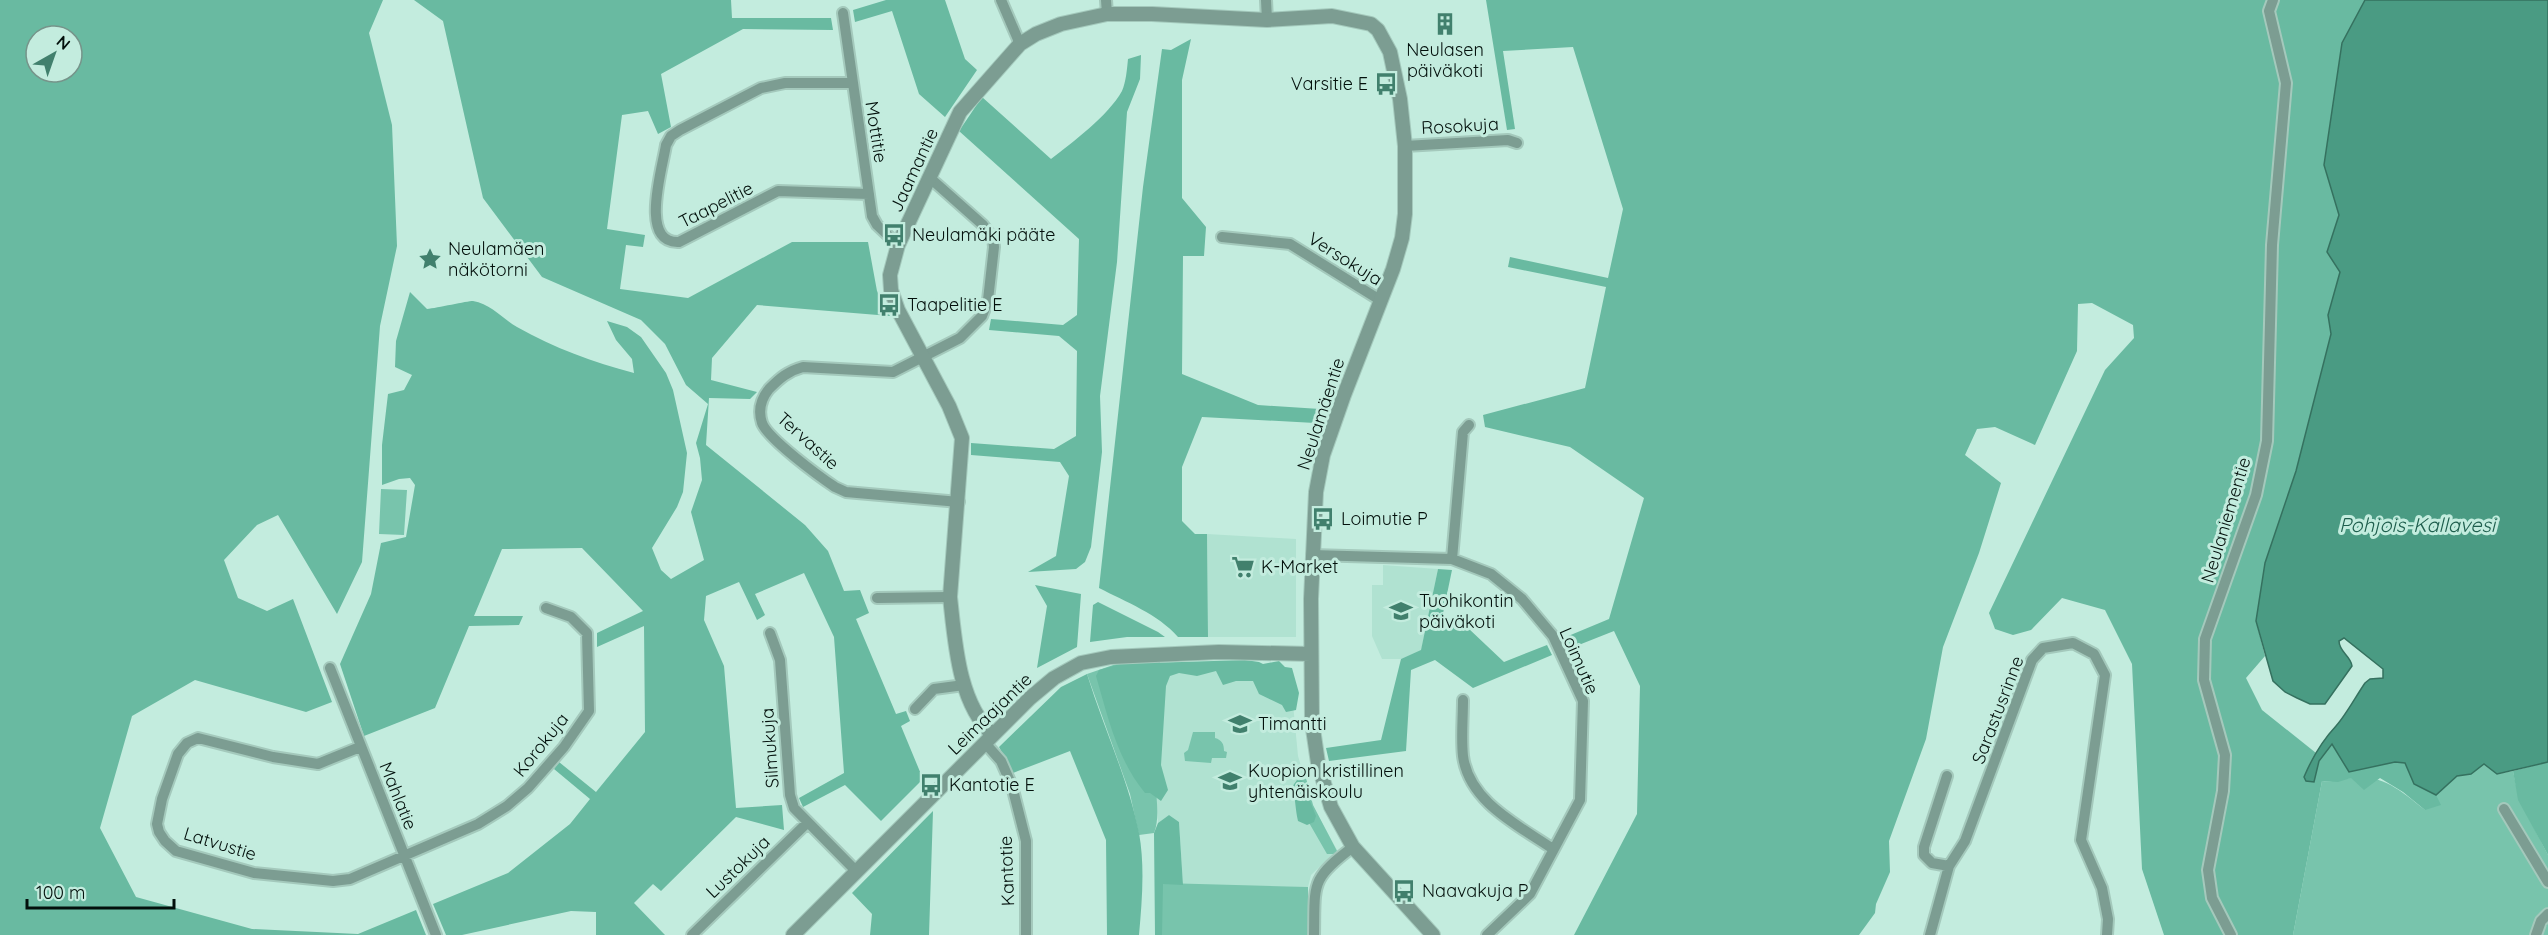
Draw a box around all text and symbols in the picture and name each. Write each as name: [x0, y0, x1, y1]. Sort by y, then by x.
building icon: Neulasen päiväkoti: [1432, 11, 1458, 37]
north arrow: [24, 24, 84, 84]
text: N: [53, 31, 75, 54]
place label: Neulasen päiväkoti: [1406, 38, 1484, 82]
bus stop icon: Varsitie E: [1373, 71, 1399, 97]
place label: Varsitie E: [1291, 72, 1368, 95]
street label: Mottitie: [860, 100, 893, 164]
street label: Rosokuja: [1421, 112, 1499, 139]
street label: Jaamantie: [884, 124, 943, 216]
street label: Taapelitie: [675, 176, 757, 233]
bus stop icon: Neulamäki pääte: [881, 222, 907, 248]
place label: Neulamäki pääte: [912, 223, 1055, 246]
street label: Versokuja: [1304, 227, 1387, 290]
place label: Neulamäen näkötorni: [448, 237, 544, 281]
place icon: Neulamäen näkötorni: [417, 246, 443, 272]
bus stop icon: Taapelitie E: [876, 292, 902, 318]
place label: Taapelitie E: [907, 293, 1002, 316]
street label: Neulamäentie: [1292, 355, 1349, 473]
street label: Tervastie: [773, 407, 844, 474]
street label: Neulaniementie: [2196, 454, 2256, 585]
bus stop icon: Loimutie P: [1310, 506, 1336, 532]
place label: Loimutie P: [1341, 507, 1428, 530]
water label: Pohjois-Kallavesi: [2339, 512, 2498, 537]
supermarket icon: K-Market: [1230, 554, 1256, 580]
place label: K-Market: [1261, 555, 1338, 578]
place label: Tuohikontin päiväkoti: [1419, 589, 1514, 633]
school or university icon: Tuohikontin päiväkoti: [1388, 598, 1414, 624]
street label: Loimutie: [1554, 624, 1604, 698]
street label: Sarastusrinne: [1966, 653, 2029, 767]
street label: Leimaajantie: [943, 668, 1037, 760]
street label: Silmukuja: [755, 707, 784, 789]
street label: Korokuja: [508, 708, 573, 781]
school or university icon: Timantti: [1227, 711, 1253, 737]
place label: Timantti: [1258, 712, 1327, 735]
street label: Mahlatie: [374, 758, 422, 833]
place label: Kuopion kristillinen yhtenäiskoulu: [1248, 759, 1404, 803]
school or university icon: Kuopion kristillinen yhtenäiskoulu: [1217, 768, 1243, 794]
bus stop icon: Kantotie E: [918, 772, 944, 798]
place label: Kantotie E: [949, 773, 1035, 796]
street label: Latvustie: [181, 822, 259, 865]
street label: Lustokuja: [701, 830, 775, 903]
street label: Kantotie: [994, 835, 1019, 907]
scale bar: [27, 872, 174, 910]
bus stop icon: Naavakuja P: [1391, 878, 1417, 904]
place label: Naavakuja P: [1422, 879, 1528, 902]
text: 100 m: [36, 881, 85, 904]

